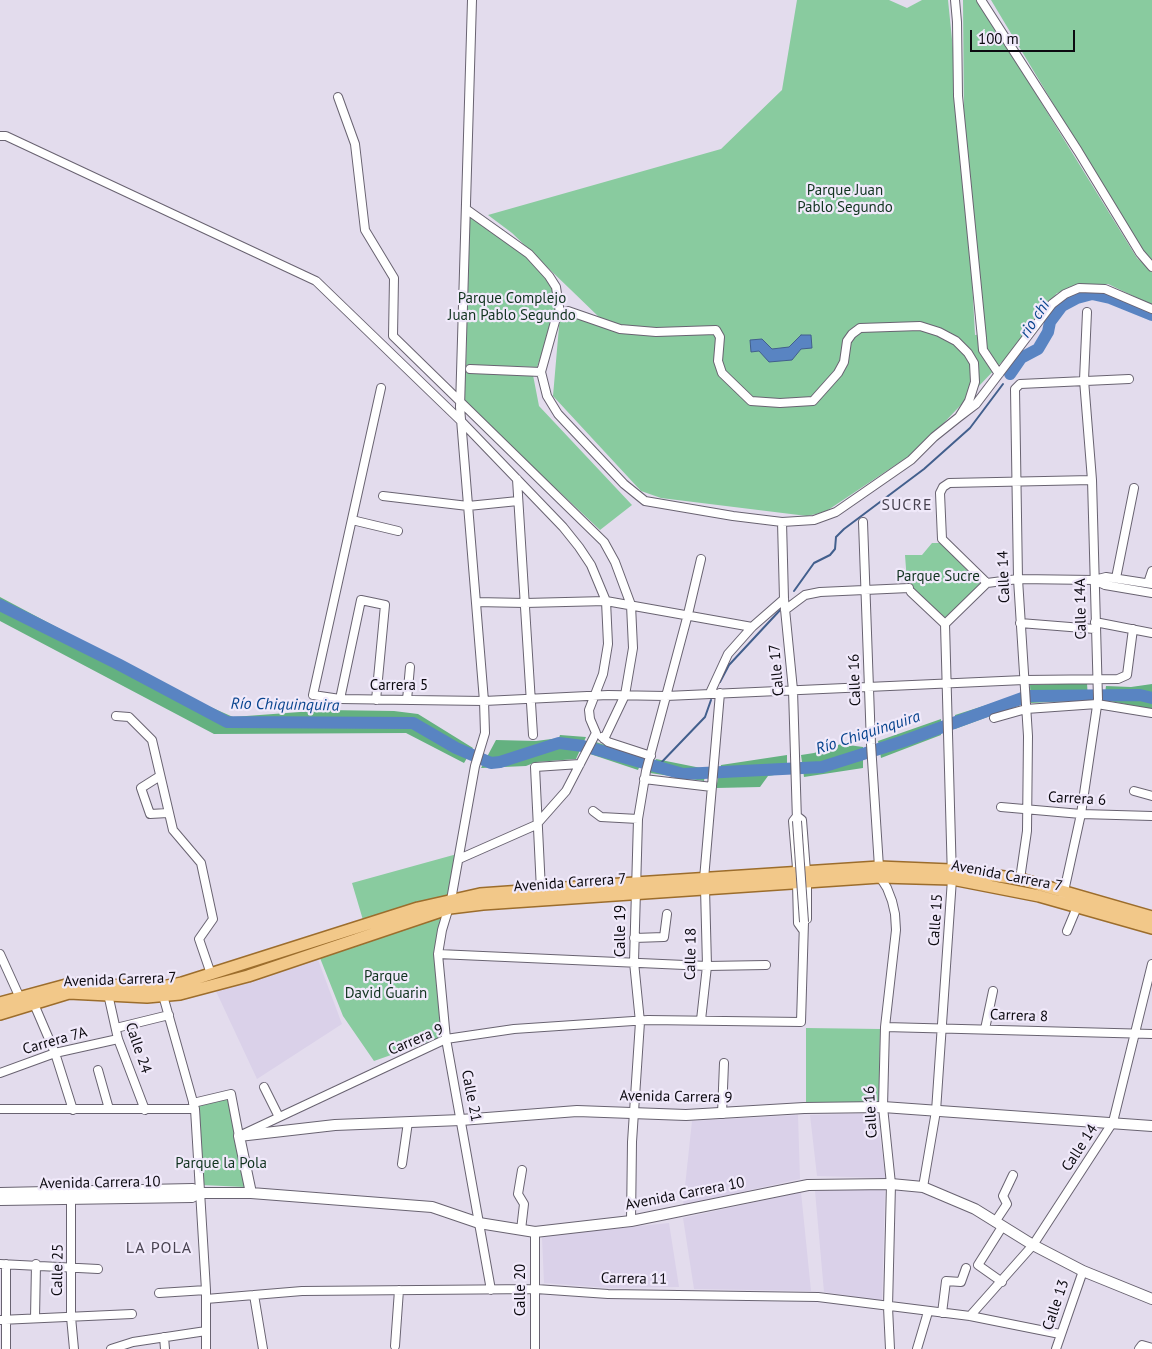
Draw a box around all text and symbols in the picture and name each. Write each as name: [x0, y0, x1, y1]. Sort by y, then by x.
scale bar: [972, 20, 1077, 52]
text: 100 m: [978, 29, 1019, 48]
park label: Parque Juan Pablo Segundo: [797, 182, 893, 217]
park label: Parque Complejo Juan Pablo Segundo: [448, 290, 576, 325]
water label: rio chi: [1016, 297, 1054, 341]
district label: SUCRE: [881, 495, 933, 515]
street label: Calle 14: [994, 550, 1014, 604]
park label: Parque Sucre: [896, 568, 980, 586]
street label: Calle 14A: [1071, 578, 1091, 640]
street label: Calle 17: [766, 643, 788, 697]
street label: Calle 16: [845, 653, 865, 707]
street label: Carrera 5: [370, 677, 428, 695]
water label: Río Chiquinquira: [231, 694, 339, 716]
water label: Río Chiquinquira: [813, 707, 923, 759]
street label: Carrera 6: [1047, 788, 1107, 810]
street label: Avenida Carrera 7: [950, 856, 1064, 896]
street label: Avenida Carrera 7: [513, 870, 627, 896]
street label: Calle 15: [925, 893, 947, 947]
street label: Calle 19: [612, 905, 630, 957]
street label: Calle 18: [682, 928, 700, 980]
park label: Parque David Guarin: [345, 968, 427, 1003]
street label: Avenida Carrera 7: [63, 969, 177, 991]
street label: Carrera 8: [990, 1006, 1048, 1026]
street label: Calle 24: [121, 1020, 155, 1076]
street label: Carrera 9: [386, 1020, 446, 1060]
street label: Carrera 7A: [21, 1023, 89, 1059]
street label: Calle 21: [457, 1069, 485, 1123]
street label: Calle 16: [861, 1085, 881, 1139]
street label: Avenida Carrera 9: [619, 1087, 733, 1107]
street label: Calle 14: [1058, 1121, 1102, 1175]
park label: Parque la Pola: [175, 1155, 267, 1173]
street label: Avenida Carrera 10: [39, 1173, 161, 1193]
street label: Avenida Carrera 10: [624, 1174, 746, 1214]
district label: LA POLA: [125, 1238, 193, 1258]
street label: Calle 25: [49, 1244, 67, 1296]
street label: Calle 20: [512, 1264, 530, 1316]
street label: Carrera 11: [601, 1269, 667, 1289]
street label: Calle 13: [1039, 1277, 1073, 1333]

